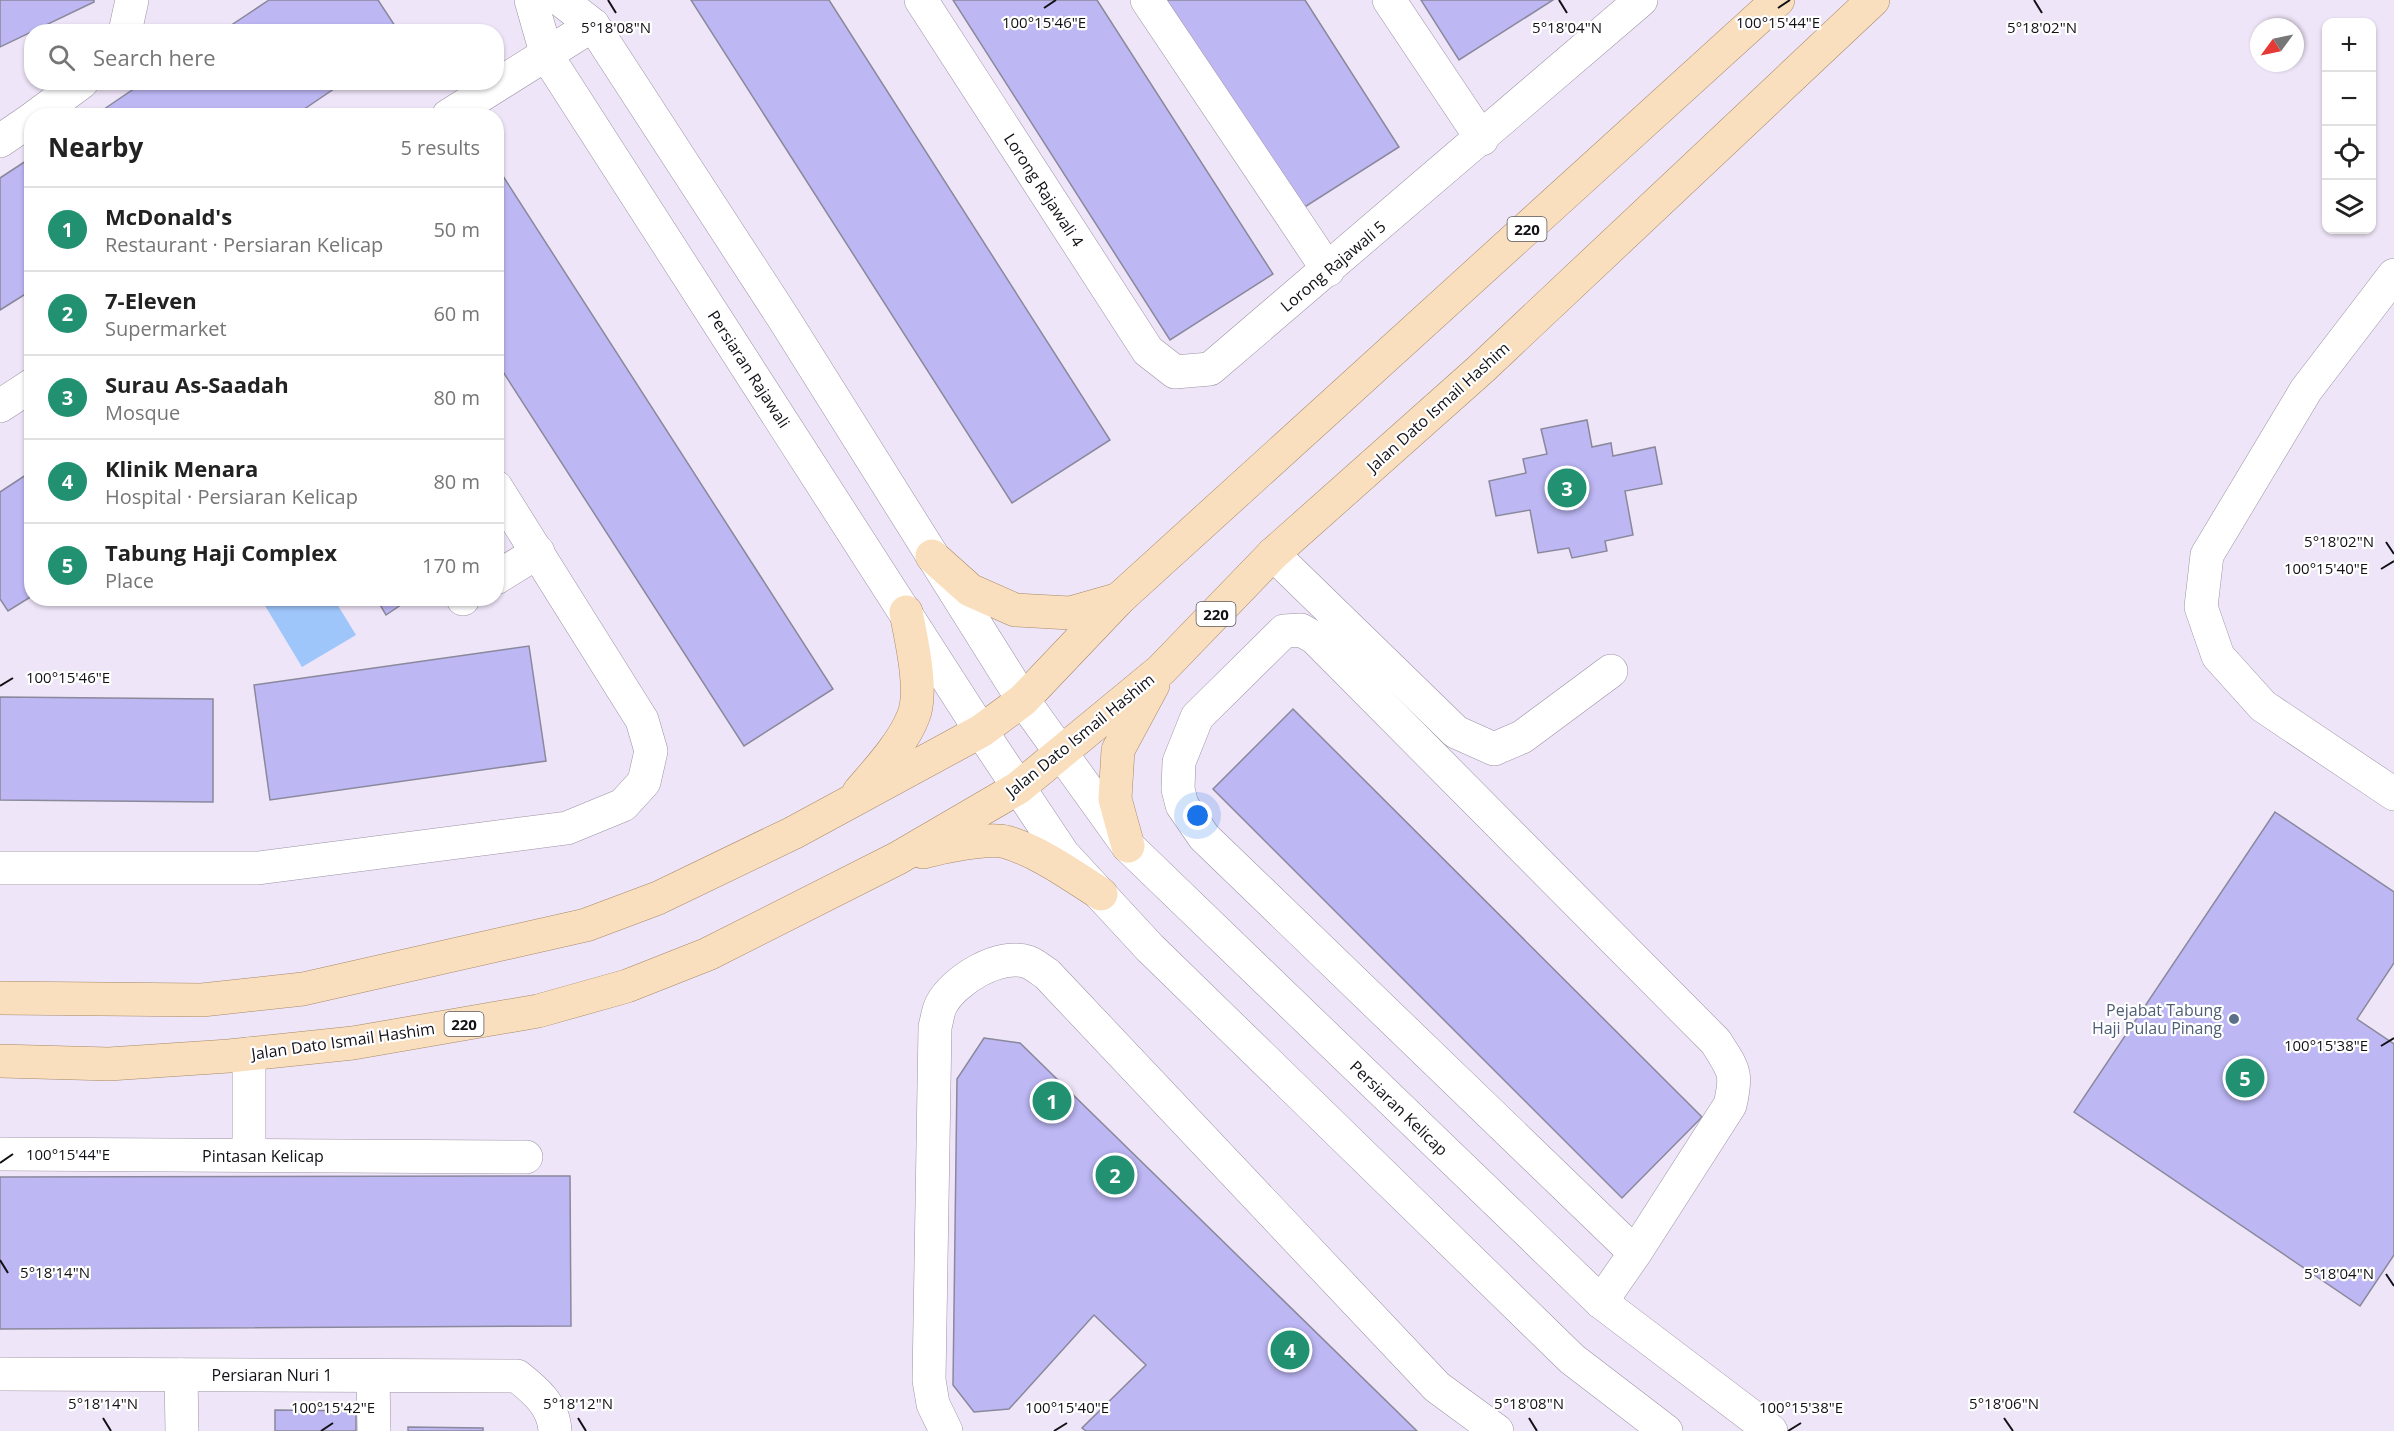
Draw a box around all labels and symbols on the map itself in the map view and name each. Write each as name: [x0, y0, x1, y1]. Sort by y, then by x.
text: 100°15'46"E: [1002, 12, 1086, 32]
text: 100°15'44"E: [1736, 12, 1820, 32]
text: 5°18'08"N: [581, 17, 651, 37]
text: 5°18'04"N: [1532, 17, 1602, 37]
text: 5°18'02"N: [2007, 17, 2077, 37]
north arrow: [2250, 18, 2304, 72]
street label: Lorong Rajawali 4: [999, 129, 1089, 251]
street label: Lorong Rajawali 5: [1276, 215, 1390, 317]
road number: 220: [1508, 217, 1546, 241]
street label: Persiaran Rajawali: [703, 306, 795, 432]
street label: Jalan Dato Ismail Hashim: [1360, 337, 1514, 478]
pin: 3: [1548, 466, 1586, 510]
text: 5°18'02"N: [2304, 531, 2374, 551]
text: 100°15'40"E: [2284, 558, 2368, 578]
road number: 220: [1196, 602, 1236, 626]
text: 100°15'46"E: [26, 667, 110, 687]
street label: Jalan Dato Ismail Hashim: [1000, 668, 1159, 803]
your location: [1183, 801, 1212, 830]
place label: Pejabat Tabung Haji Pulau Pinang: [2092, 999, 2222, 1039]
road number: 220: [444, 1012, 484, 1036]
marker: Pejabat Tabung Haji Pulau Pinang: [2227, 1012, 2241, 1026]
street label: Jalan Dato Ismail Hashim: [248, 1017, 436, 1065]
text: 100°15'38"E: [2284, 1035, 2368, 1055]
street label: Persiaran Kelicap: [1345, 1056, 1453, 1160]
pin: 5: [2226, 1056, 2264, 1100]
pin: 1: [1032, 1078, 1072, 1124]
text: 100°15'44"E: [26, 1144, 110, 1164]
street label: Pintasan Kelicap: [202, 1145, 324, 1167]
pin: 2: [1096, 1152, 1134, 1198]
text: 5°18'14"N: [20, 1262, 90, 1282]
text: 5°18'04"N: [2304, 1263, 2374, 1283]
pin: 4: [1270, 1328, 1310, 1372]
street label: Persiaran Nuri 1: [212, 1364, 332, 1386]
text: 5°18'14"N: [68, 1393, 138, 1413]
text: 5°18'12"N: [543, 1393, 613, 1413]
text: 5°18'08"N: [1494, 1393, 1564, 1413]
text: 5°18'06"N: [1969, 1393, 2039, 1413]
text: 100°15'42"E: [291, 1397, 375, 1417]
text: 100°15'40"E: [1025, 1397, 1109, 1417]
text: 100°15'38"E: [1759, 1397, 1843, 1417]

